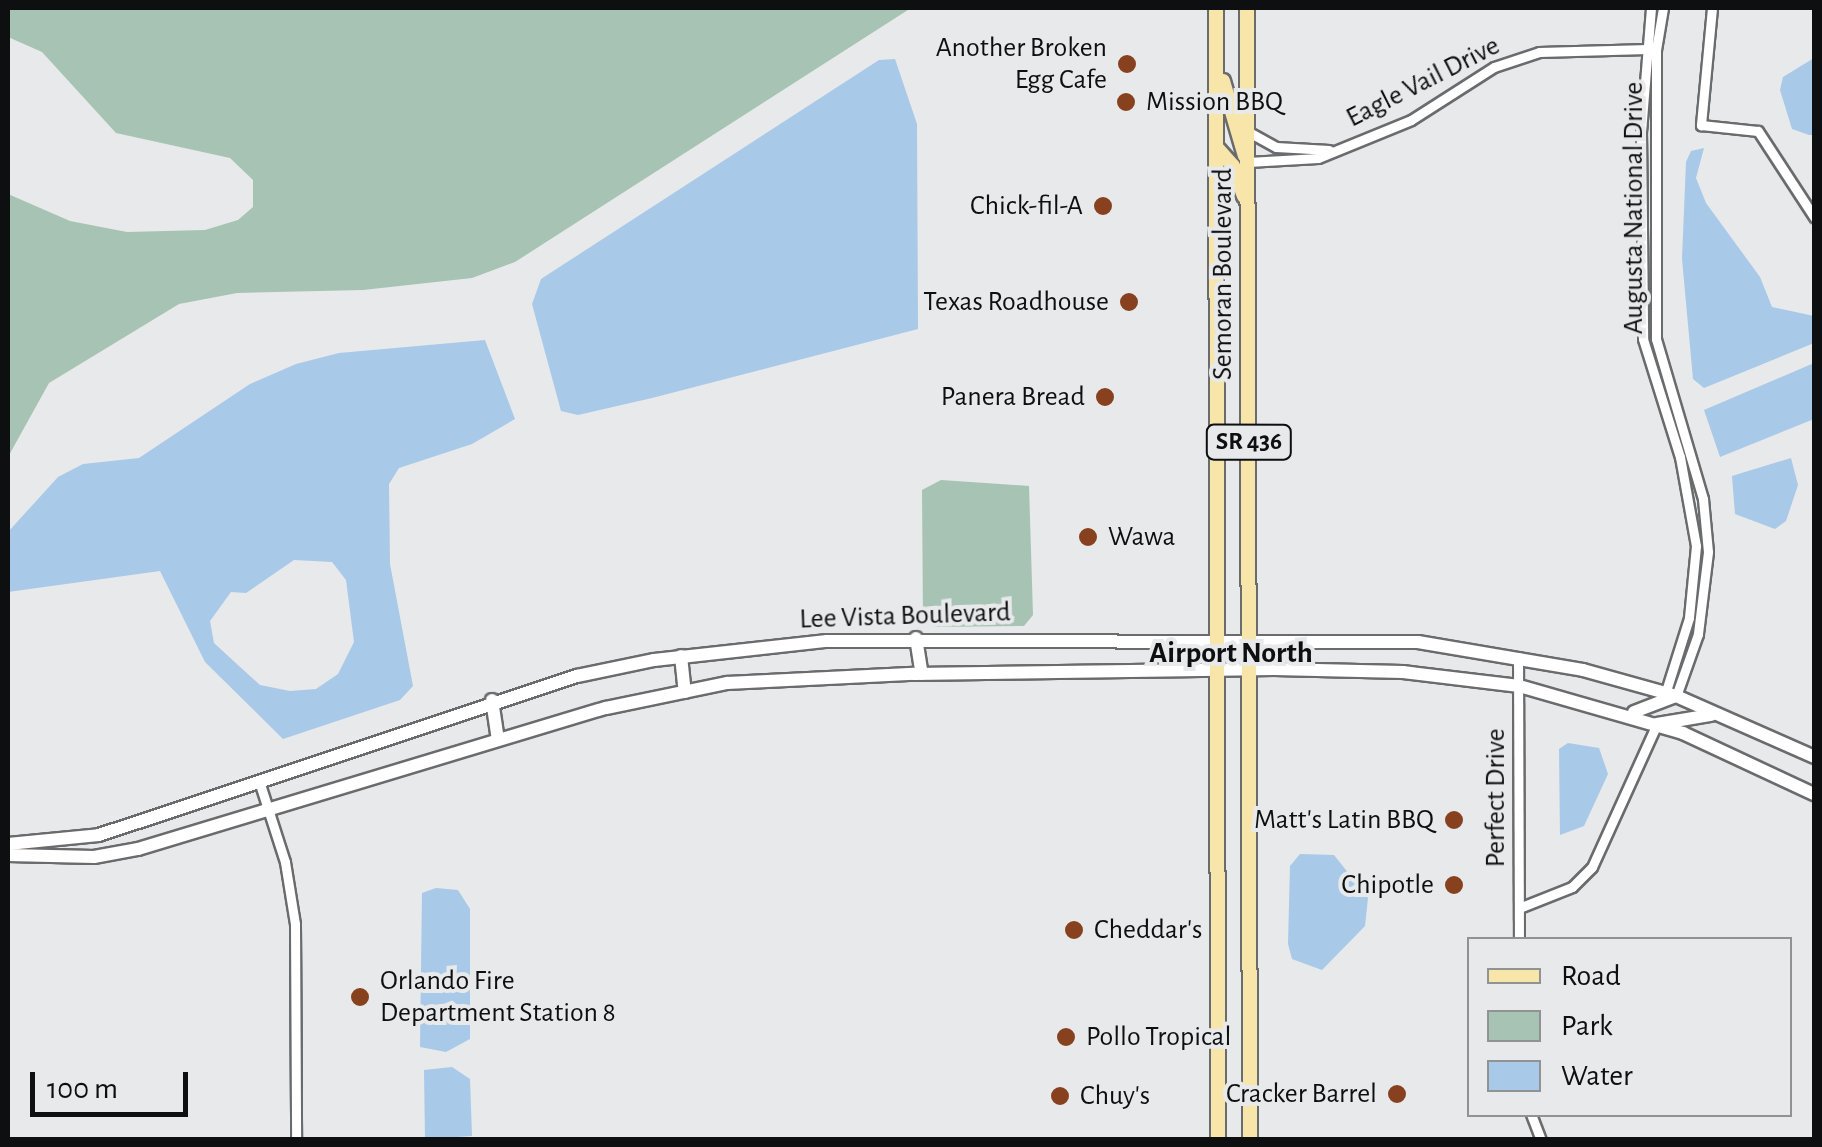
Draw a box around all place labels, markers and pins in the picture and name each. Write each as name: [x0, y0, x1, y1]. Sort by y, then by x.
place label: Another Broken Egg Cafe: [936, 31, 1107, 97]
marker: Another Broken Egg Cafe: [1116, 53, 1138, 75]
place label: Mission BBQ: [1146, 85, 1283, 119]
marker: Mission BBQ: [1115, 91, 1137, 113]
place label: Chick-fil-A: [970, 189, 1083, 223]
marker: Chick-fil-A: [1092, 195, 1114, 217]
place label: Texas Roadhouse: [923, 285, 1109, 319]
marker: Texas Roadhouse: [1118, 291, 1140, 313]
place label: Panera Bread: [941, 380, 1085, 414]
marker: Panera Bread: [1094, 386, 1116, 408]
place label: Wawa: [1108, 520, 1175, 554]
marker: Wawa: [1077, 526, 1099, 548]
place label: Matt's Latin BBQ: [1254, 803, 1434, 837]
marker: Matt's Latin BBQ: [1443, 809, 1465, 831]
place label: Chipotle: [1341, 868, 1434, 902]
marker: Chipotle: [1443, 874, 1465, 896]
place label: Cheddar's: [1094, 913, 1202, 947]
marker: Cheddar's: [1063, 919, 1085, 941]
place label: Orlando Fire Department Station 8: [380, 964, 616, 1030]
marker: Orlando Fire Department Station 8: [349, 986, 371, 1008]
place label: Pollo Tropical: [1086, 1020, 1231, 1054]
marker: Pollo Tropical: [1055, 1026, 1077, 1048]
place label: Cracker Barrel: [1226, 1077, 1377, 1111]
place label: Chuy's: [1080, 1079, 1150, 1113]
marker: Cracker Barrel: [1386, 1083, 1408, 1105]
marker: Chuy's: [1049, 1085, 1071, 1107]

